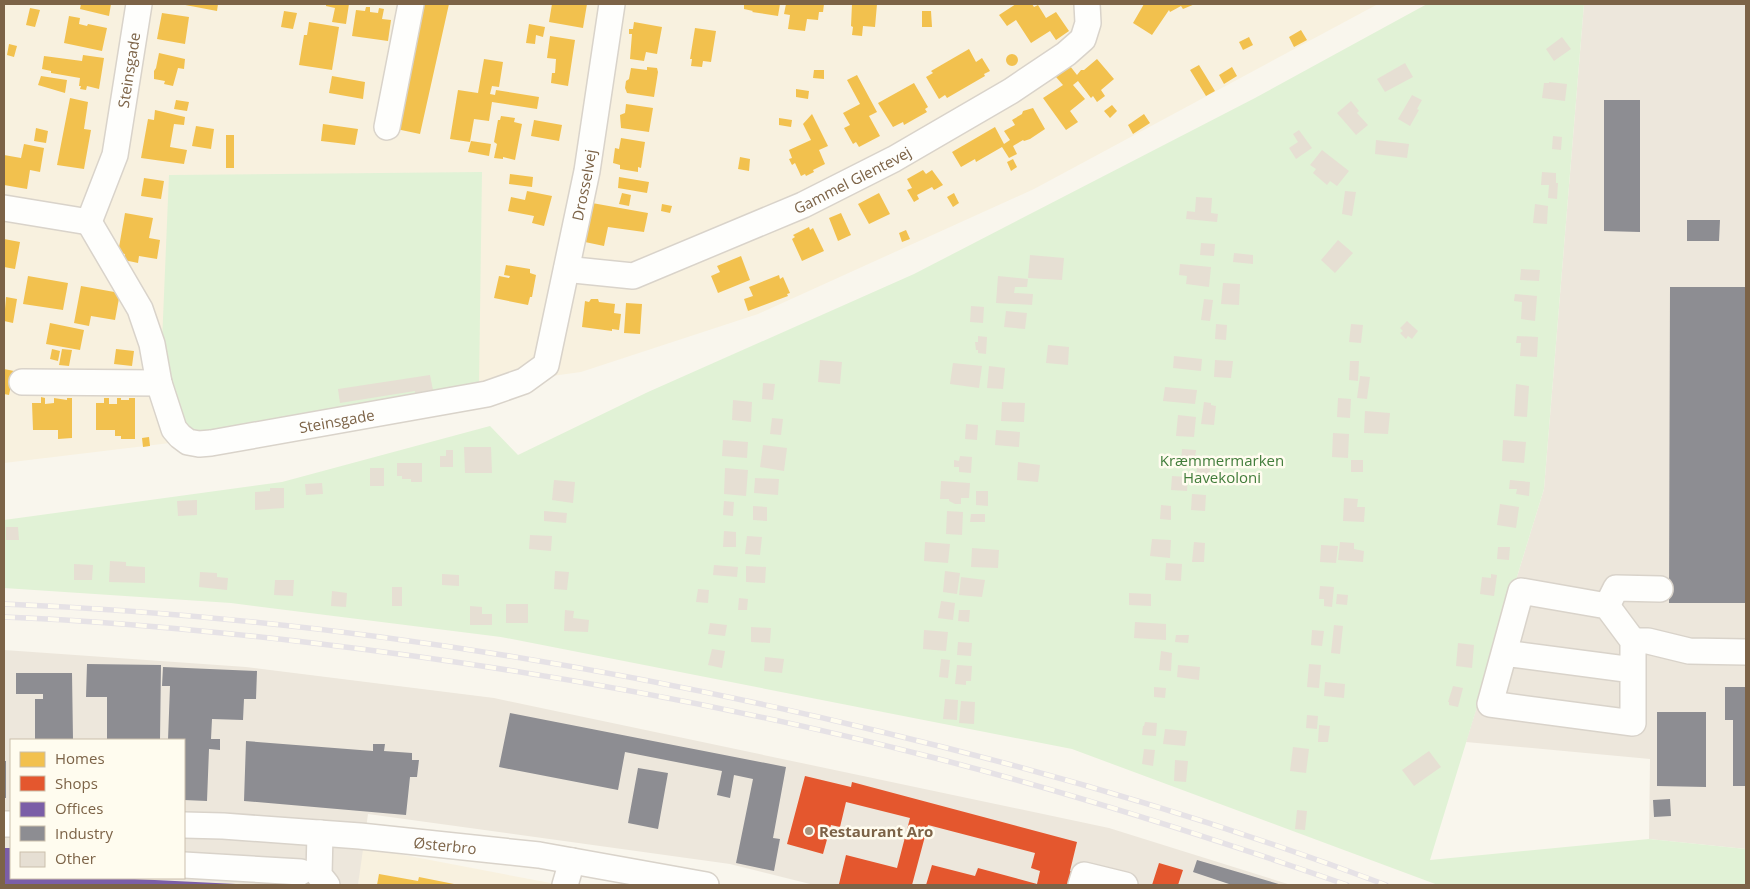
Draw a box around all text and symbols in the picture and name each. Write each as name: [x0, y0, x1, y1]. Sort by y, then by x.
street label: Steinsgade: [113, 31, 144, 109]
street label: Gammel Glentevej: [791, 141, 914, 218]
street label: Drosselvej: [567, 148, 600, 222]
street label: Steinsgade: [297, 404, 376, 437]
park label: Kræmmermarken Havekoloni: [1160, 450, 1284, 487]
legend: [10, 739, 185, 879]
text: Homes: [55, 748, 105, 768]
text: Shops: [55, 773, 98, 793]
text: Offices: [55, 798, 103, 818]
place label: Restaurant Aro: [819, 821, 933, 841]
text: Industry: [55, 823, 113, 843]
marker: Restaurant Aro: [803, 825, 815, 837]
street label: Østerbro: [413, 832, 478, 858]
text: Other: [55, 848, 96, 868]

